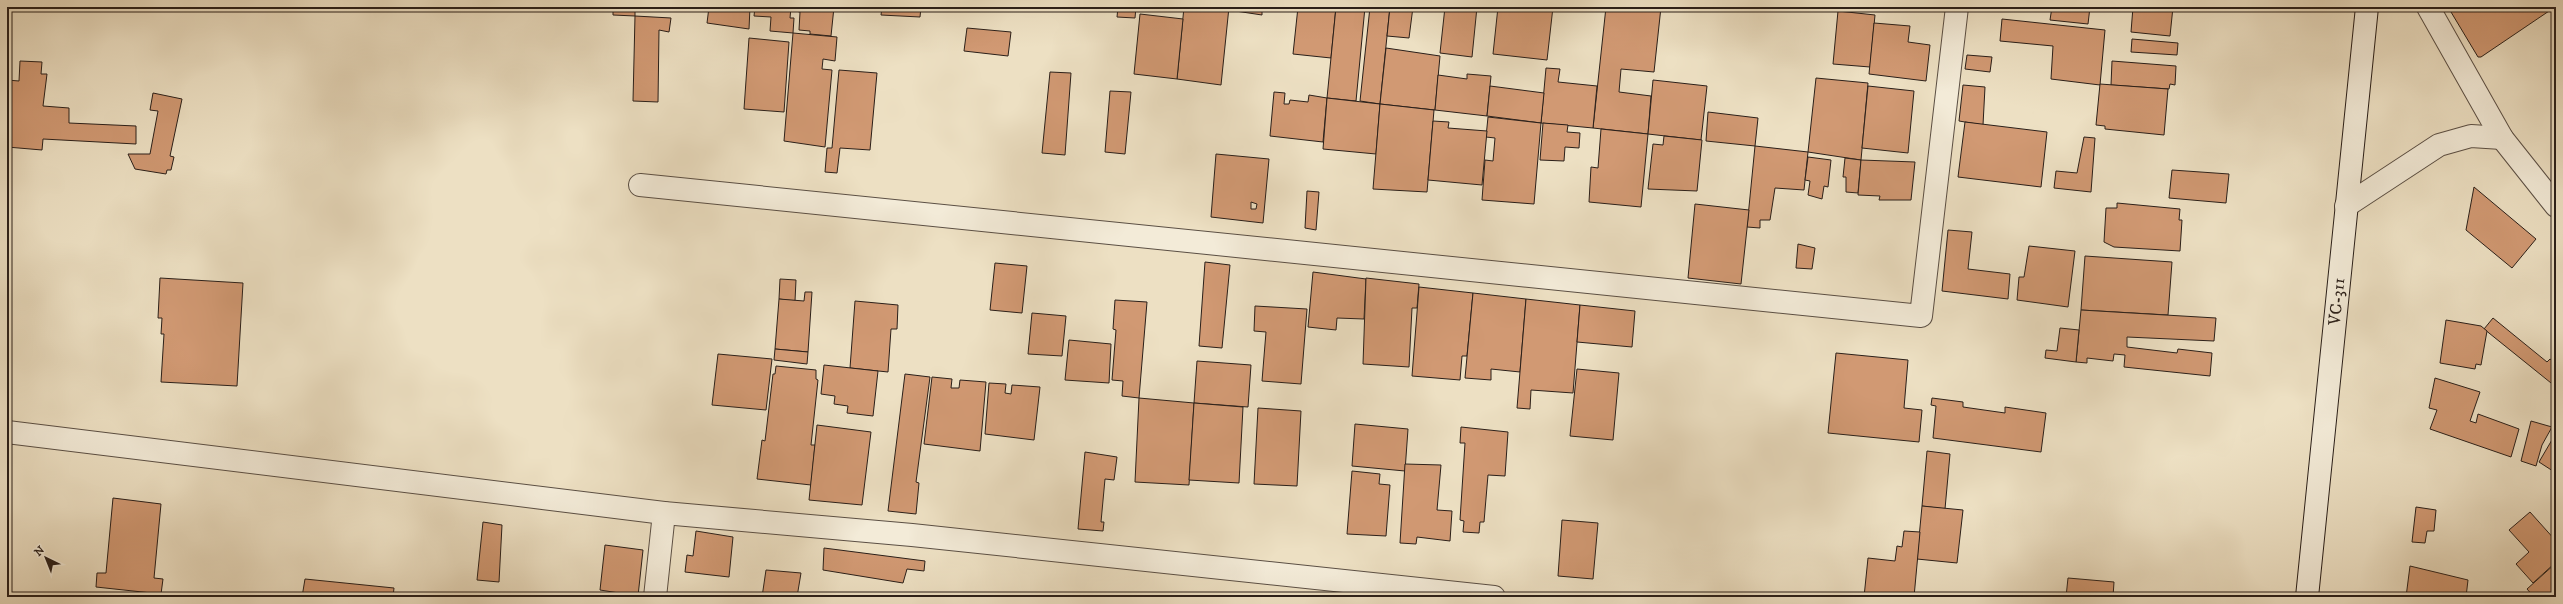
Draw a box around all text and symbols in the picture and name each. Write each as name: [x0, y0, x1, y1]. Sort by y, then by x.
street label: VC-311: [2324, 277, 2350, 327]
north arrow: [26, 538, 66, 578]
text: N: [32, 543, 48, 560]

